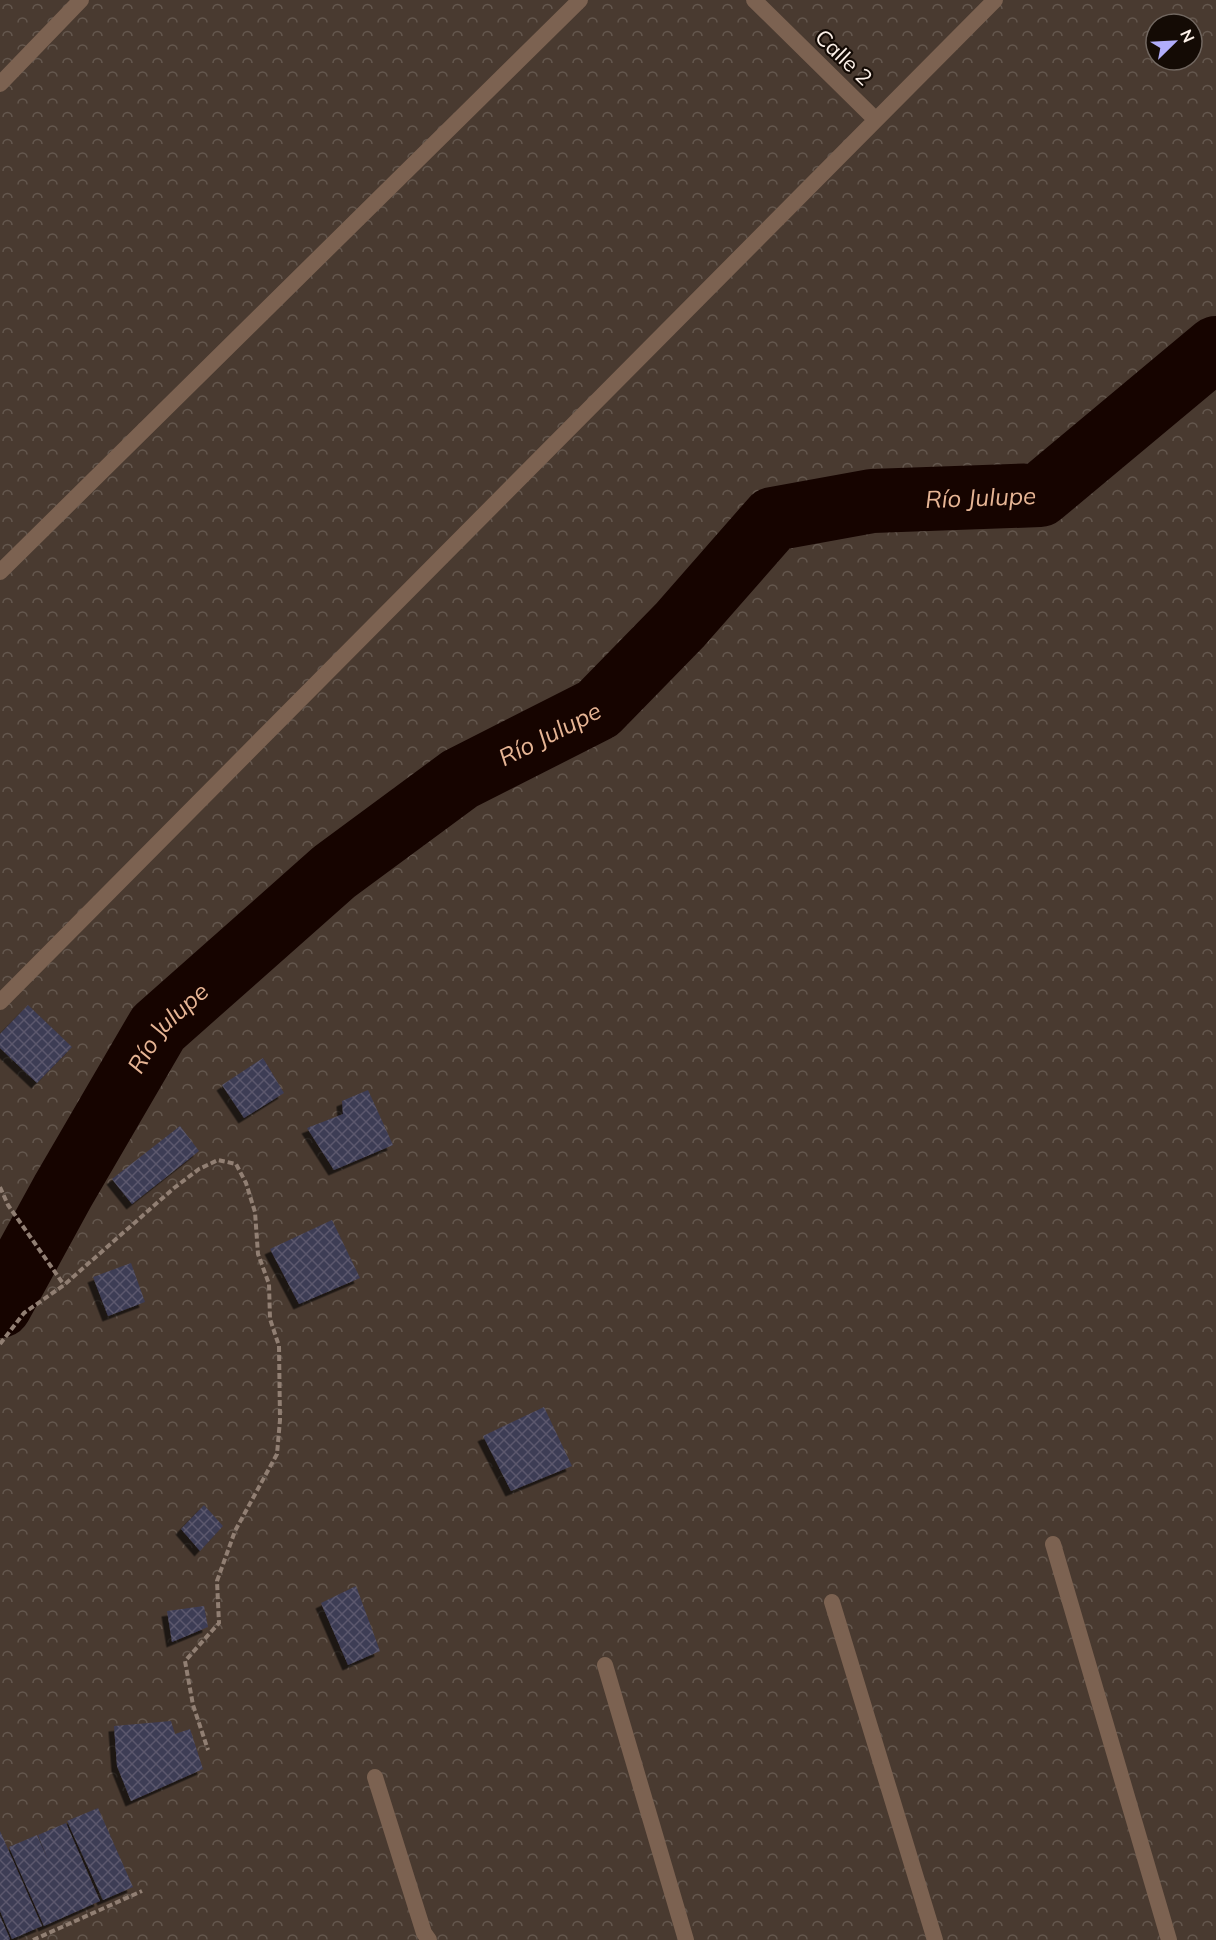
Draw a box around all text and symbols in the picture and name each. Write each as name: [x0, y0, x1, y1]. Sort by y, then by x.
north arrow: [1144, 12, 1204, 72]
street label: Calle 2: [809, 23, 879, 91]
text: N: [1176, 26, 1199, 45]
water label: Río Julupe: [925, 480, 1037, 514]
water label: Río Julupe: [493, 695, 606, 772]
water label: Río Julupe: [120, 976, 214, 1078]

